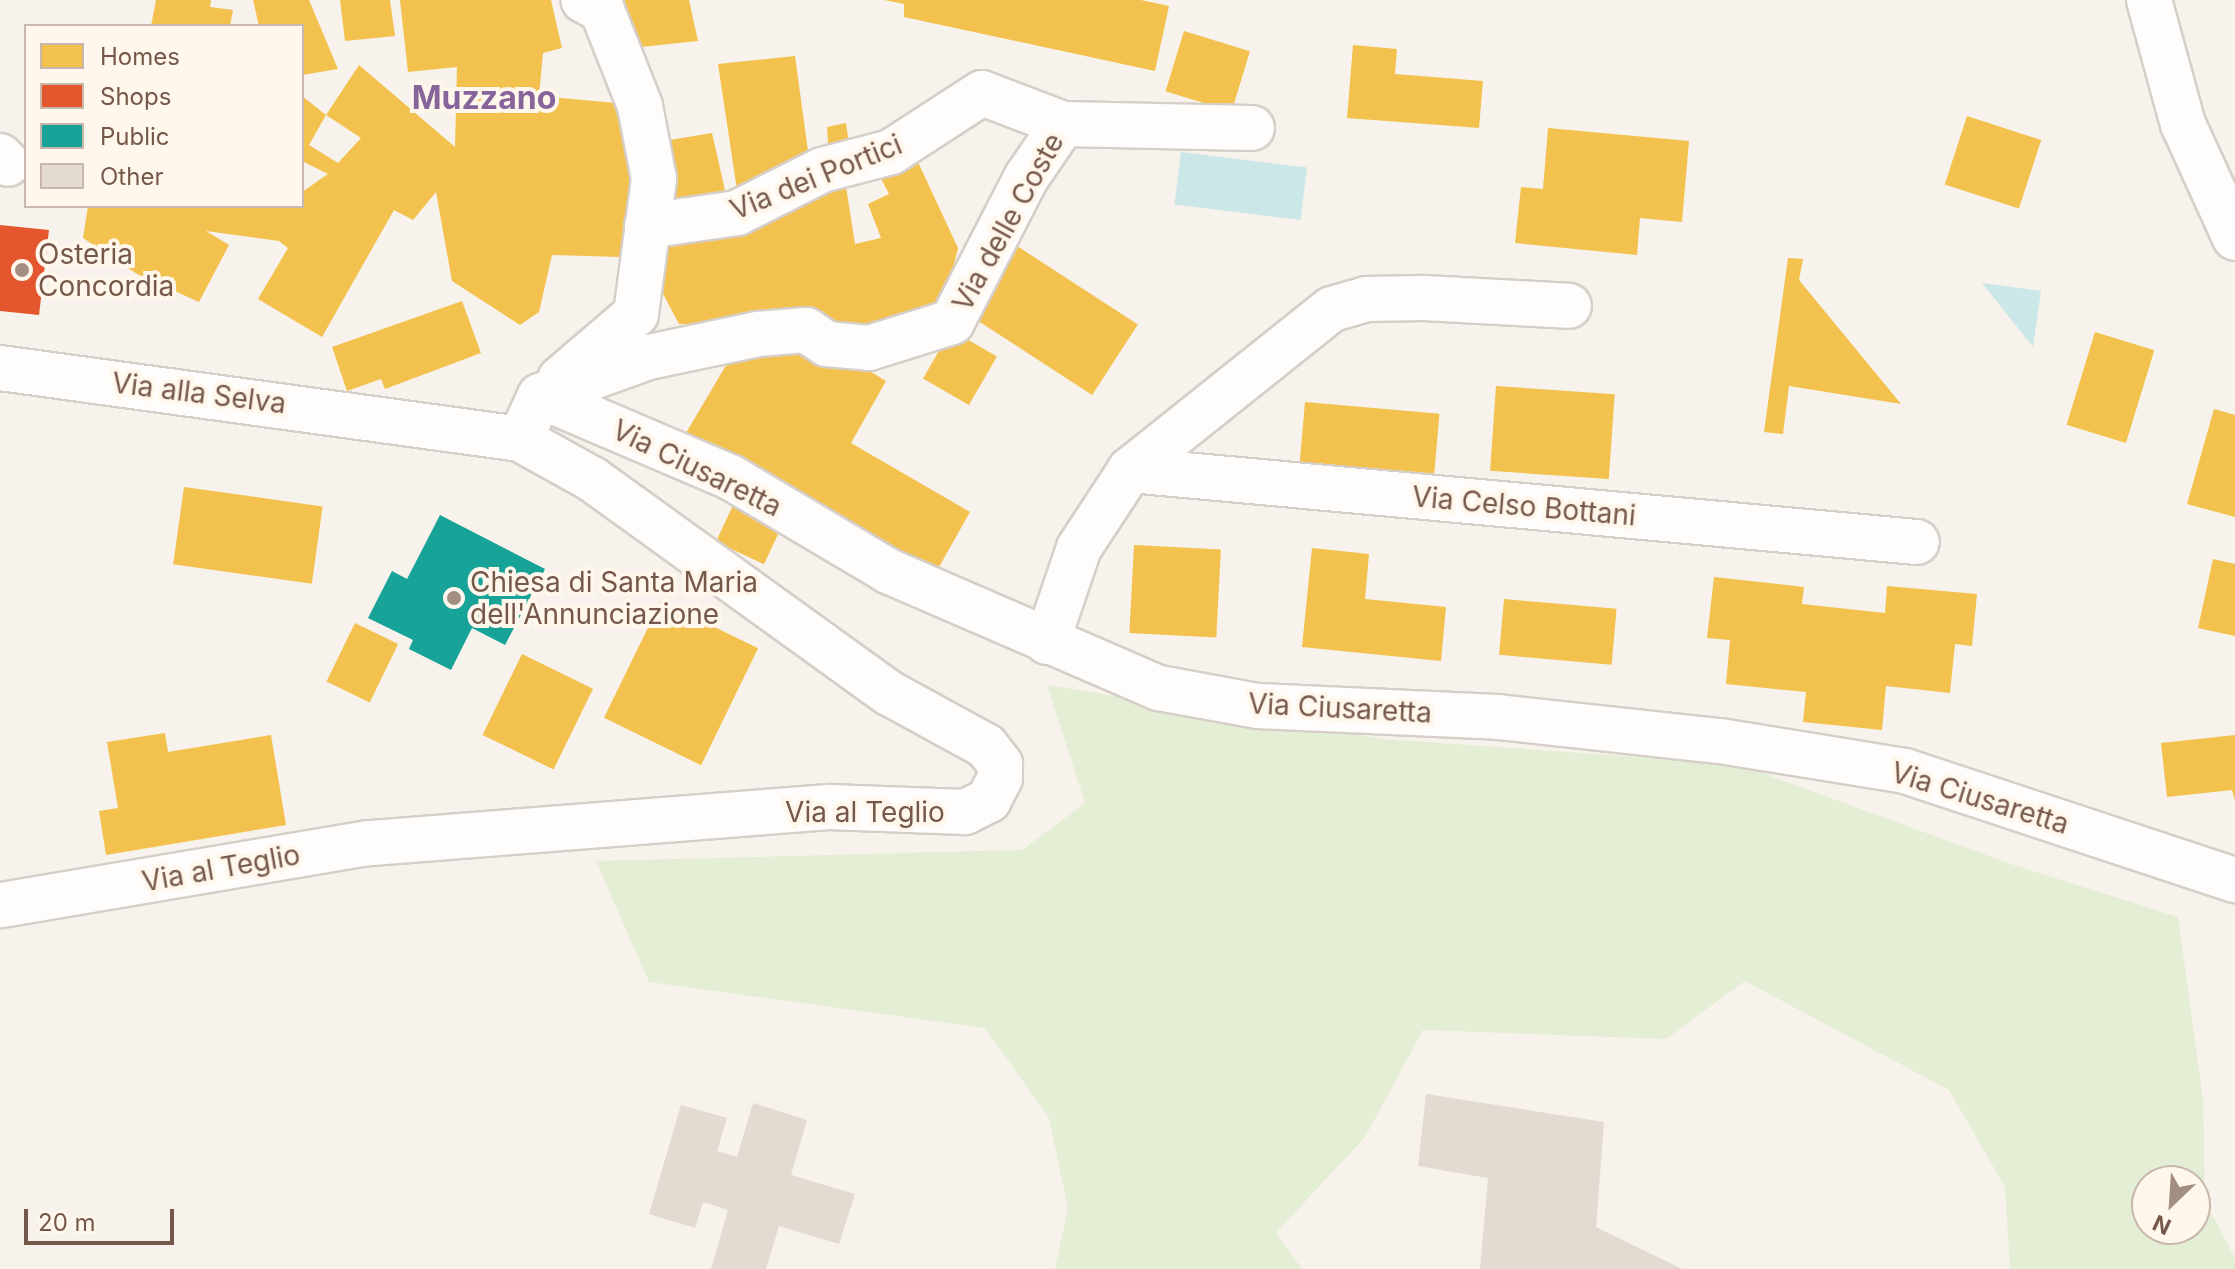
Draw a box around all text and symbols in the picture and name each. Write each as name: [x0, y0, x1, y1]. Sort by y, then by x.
legend: [24, 24, 304, 208]
text: Homes: [100, 42, 180, 71]
district label: Muzzano: [412, 79, 556, 117]
text: Shops: [100, 82, 171, 111]
text: Public: [100, 122, 170, 151]
street label: Via dei Portici: [725, 127, 907, 227]
street label: Via delle Coste: [945, 127, 1071, 317]
text: Other: [100, 162, 163, 191]
place label: Osteria Concordia: [38, 237, 174, 303]
marker: Osteria Concordia: [13, 261, 31, 279]
street label: Via alla Selva: [110, 366, 288, 420]
street label: Via Ciusaretta: [607, 413, 787, 523]
street label: Via Celso Bottani: [1411, 479, 1637, 533]
place label: Chiesa di Santa Maria dell'Annunciazione: [470, 565, 758, 631]
marker: Chiesa di Santa Maria dell'Annunciazione: [445, 589, 463, 607]
street label: Via Ciusaretta: [1247, 686, 1433, 730]
street label: Via Ciusaretta: [1887, 755, 2073, 841]
street label: Via al Teglio: [785, 795, 945, 829]
street label: Via al Teglio: [139, 838, 303, 898]
north arrow: [2131, 1165, 2211, 1245]
scale bar: [28, 1193, 178, 1243]
text: 20 m: [38, 1208, 96, 1237]
text: N: [2149, 1210, 2175, 1240]

